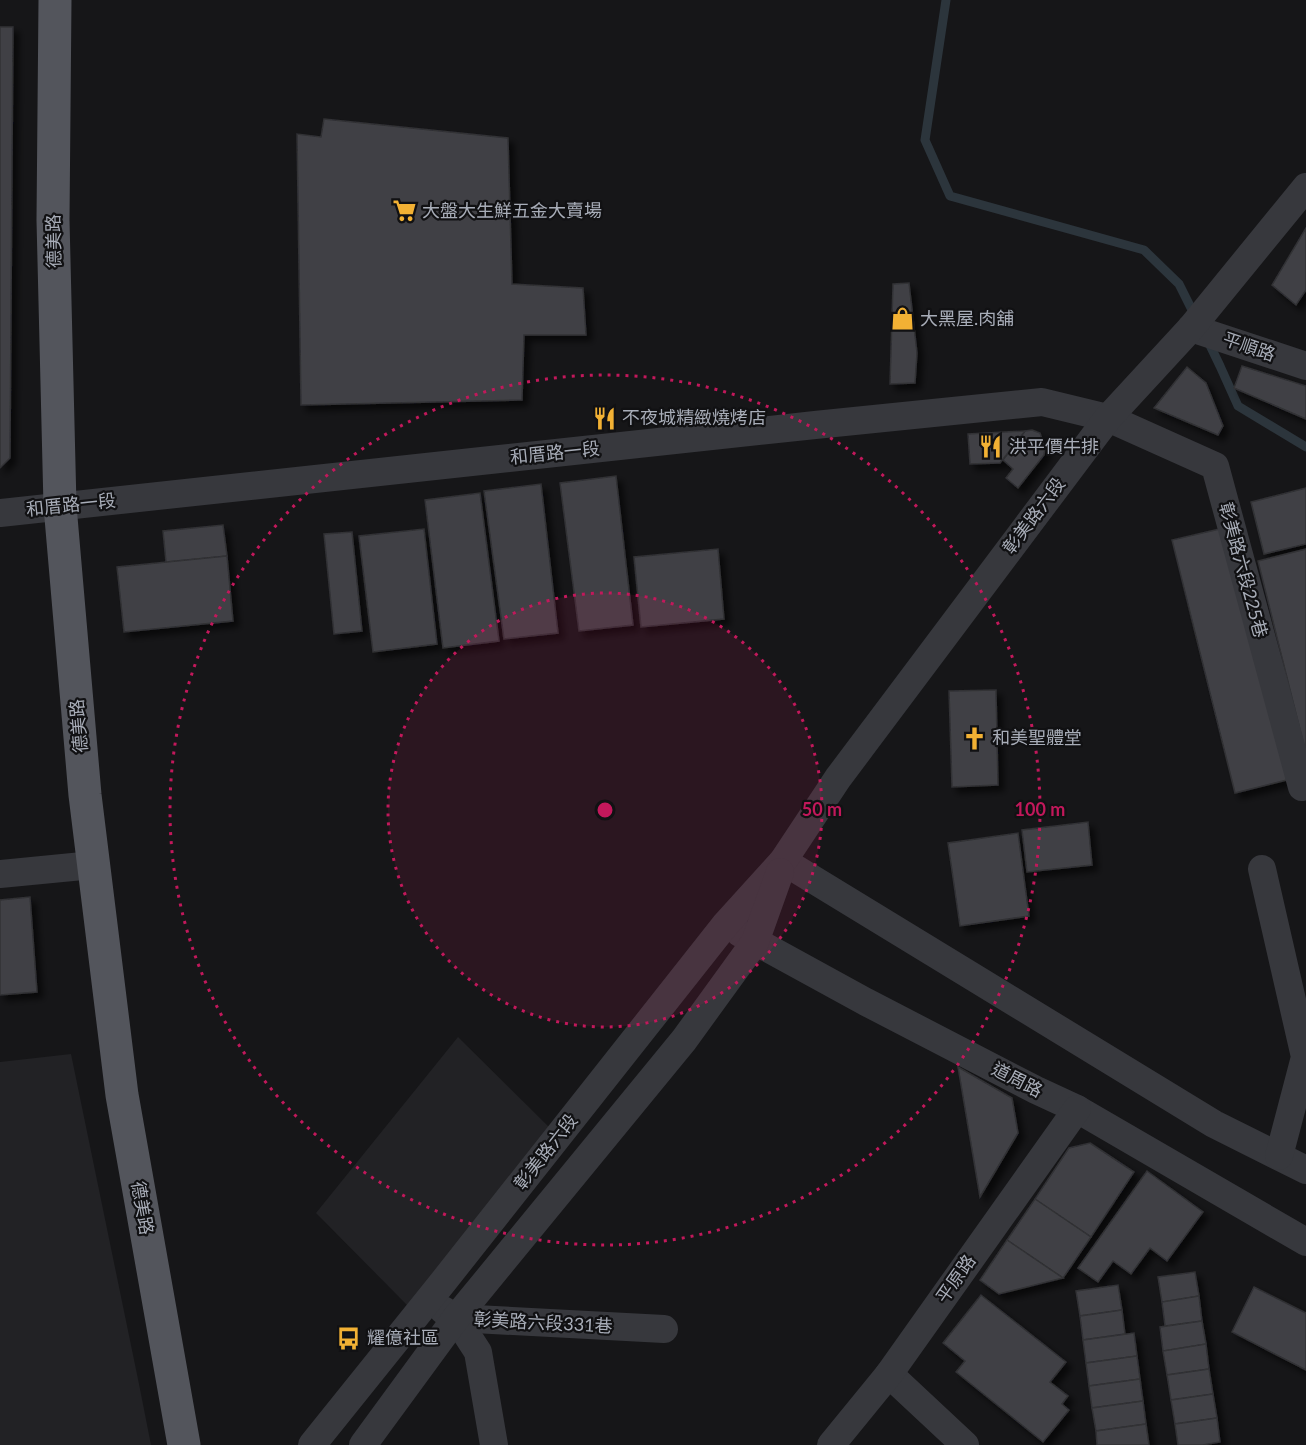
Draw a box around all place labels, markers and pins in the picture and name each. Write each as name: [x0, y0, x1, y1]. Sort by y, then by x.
supermarket icon: 大盤大生鮮五金大賣場: [391, 198, 417, 224]
place label: 大盤大生鮮五金大賣場: [422, 199, 602, 221]
shop icon: 大黑屋.肉舖: [889, 306, 915, 332]
place label: 大黑屋.肉舖: [920, 307, 1014, 329]
restaurant icon: 不夜城精緻燒烤店: [591, 405, 617, 431]
place label: 不夜城精緻燒烤店: [622, 406, 766, 428]
restaurant icon: 洪平價牛排: [978, 434, 1004, 460]
place label: 洪平價牛排: [1009, 435, 1099, 457]
church icon: 和美聖體堂: [961, 725, 987, 751]
place label: 和美聖體堂: [992, 726, 1082, 748]
centre of rings: [595, 800, 615, 820]
bus stop icon: 耀億社區: [336, 1325, 362, 1351]
place label: 耀億社區: [367, 1326, 439, 1348]

